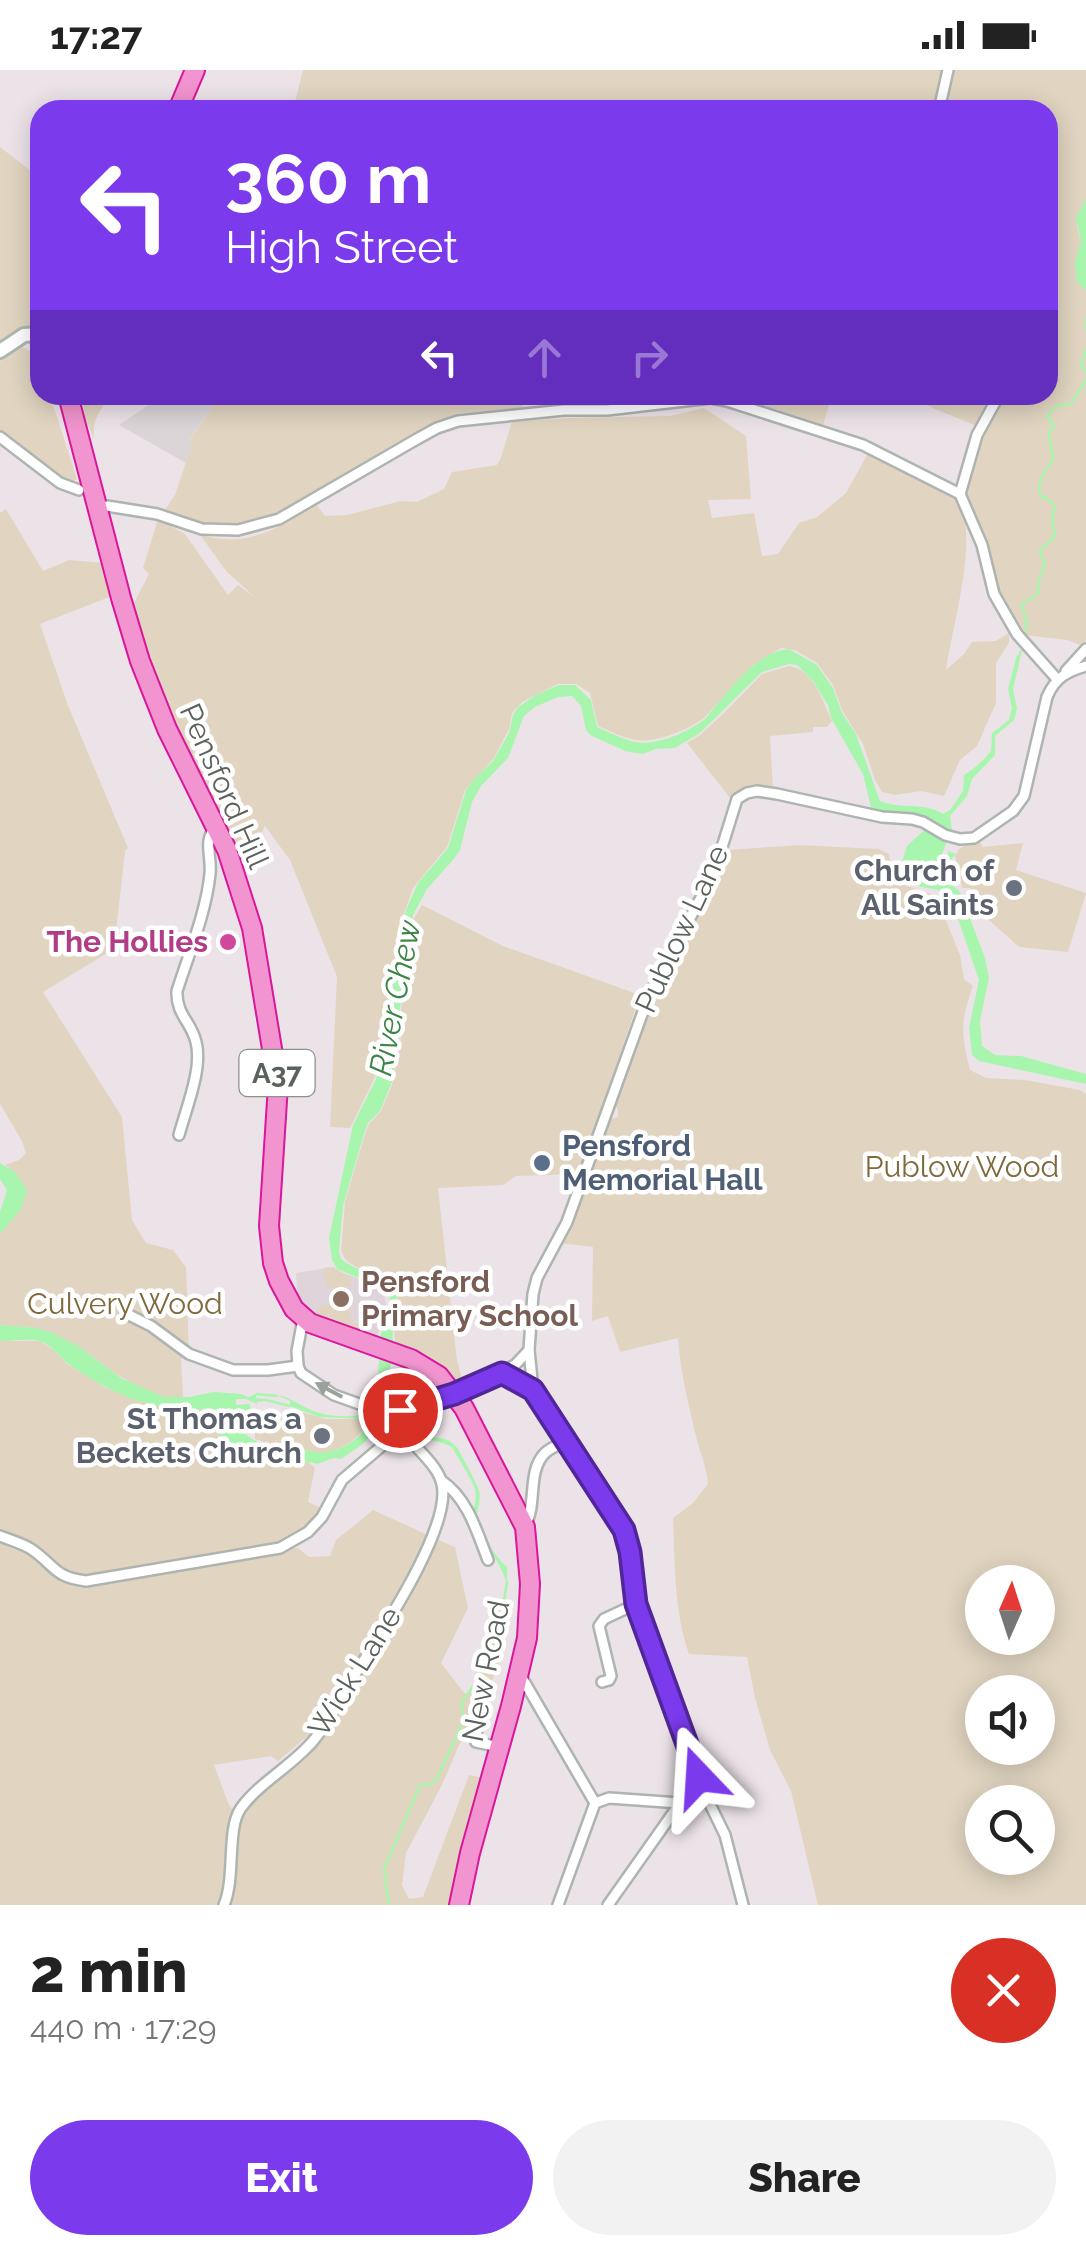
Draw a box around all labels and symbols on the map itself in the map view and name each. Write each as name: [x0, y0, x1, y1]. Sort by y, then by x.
street label: Pensford Hill: [173, 698, 277, 874]
street label: Publow Lane: [628, 840, 736, 1018]
place label: Church of All Saints: [854, 853, 995, 922]
marker: Church of All Saints: [1003, 877, 1025, 899]
water label: River Chew: [361, 916, 428, 1079]
place label: The Hollies: [46, 924, 208, 959]
marker: The Hollies: [217, 931, 239, 953]
road number: A37: [240, 1050, 314, 1096]
place label: Pensford Memorial Hall: [562, 1128, 763, 1197]
park label: Publow Wood: [865, 1149, 1059, 1184]
marker: Pensford Memorial Hall: [531, 1152, 553, 1174]
place label: Pensford Primary School: [361, 1264, 578, 1333]
park label: Culvery Wood: [27, 1286, 223, 1321]
marker: Pensford Primary School: [330, 1288, 352, 1310]
pin: [358, 1368, 443, 1453]
one-way arrow: [314, 1382, 343, 1399]
place label: St Thomas a Beckets Church: [76, 1401, 302, 1470]
marker: St Thomas a Beckets Church: [311, 1425, 333, 1447]
north arrow: [965, 1565, 1055, 1655]
street label: New Road: [455, 1597, 516, 1745]
street label: Wick Lane: [301, 1600, 408, 1743]
position arrow: [647, 1725, 751, 1829]

